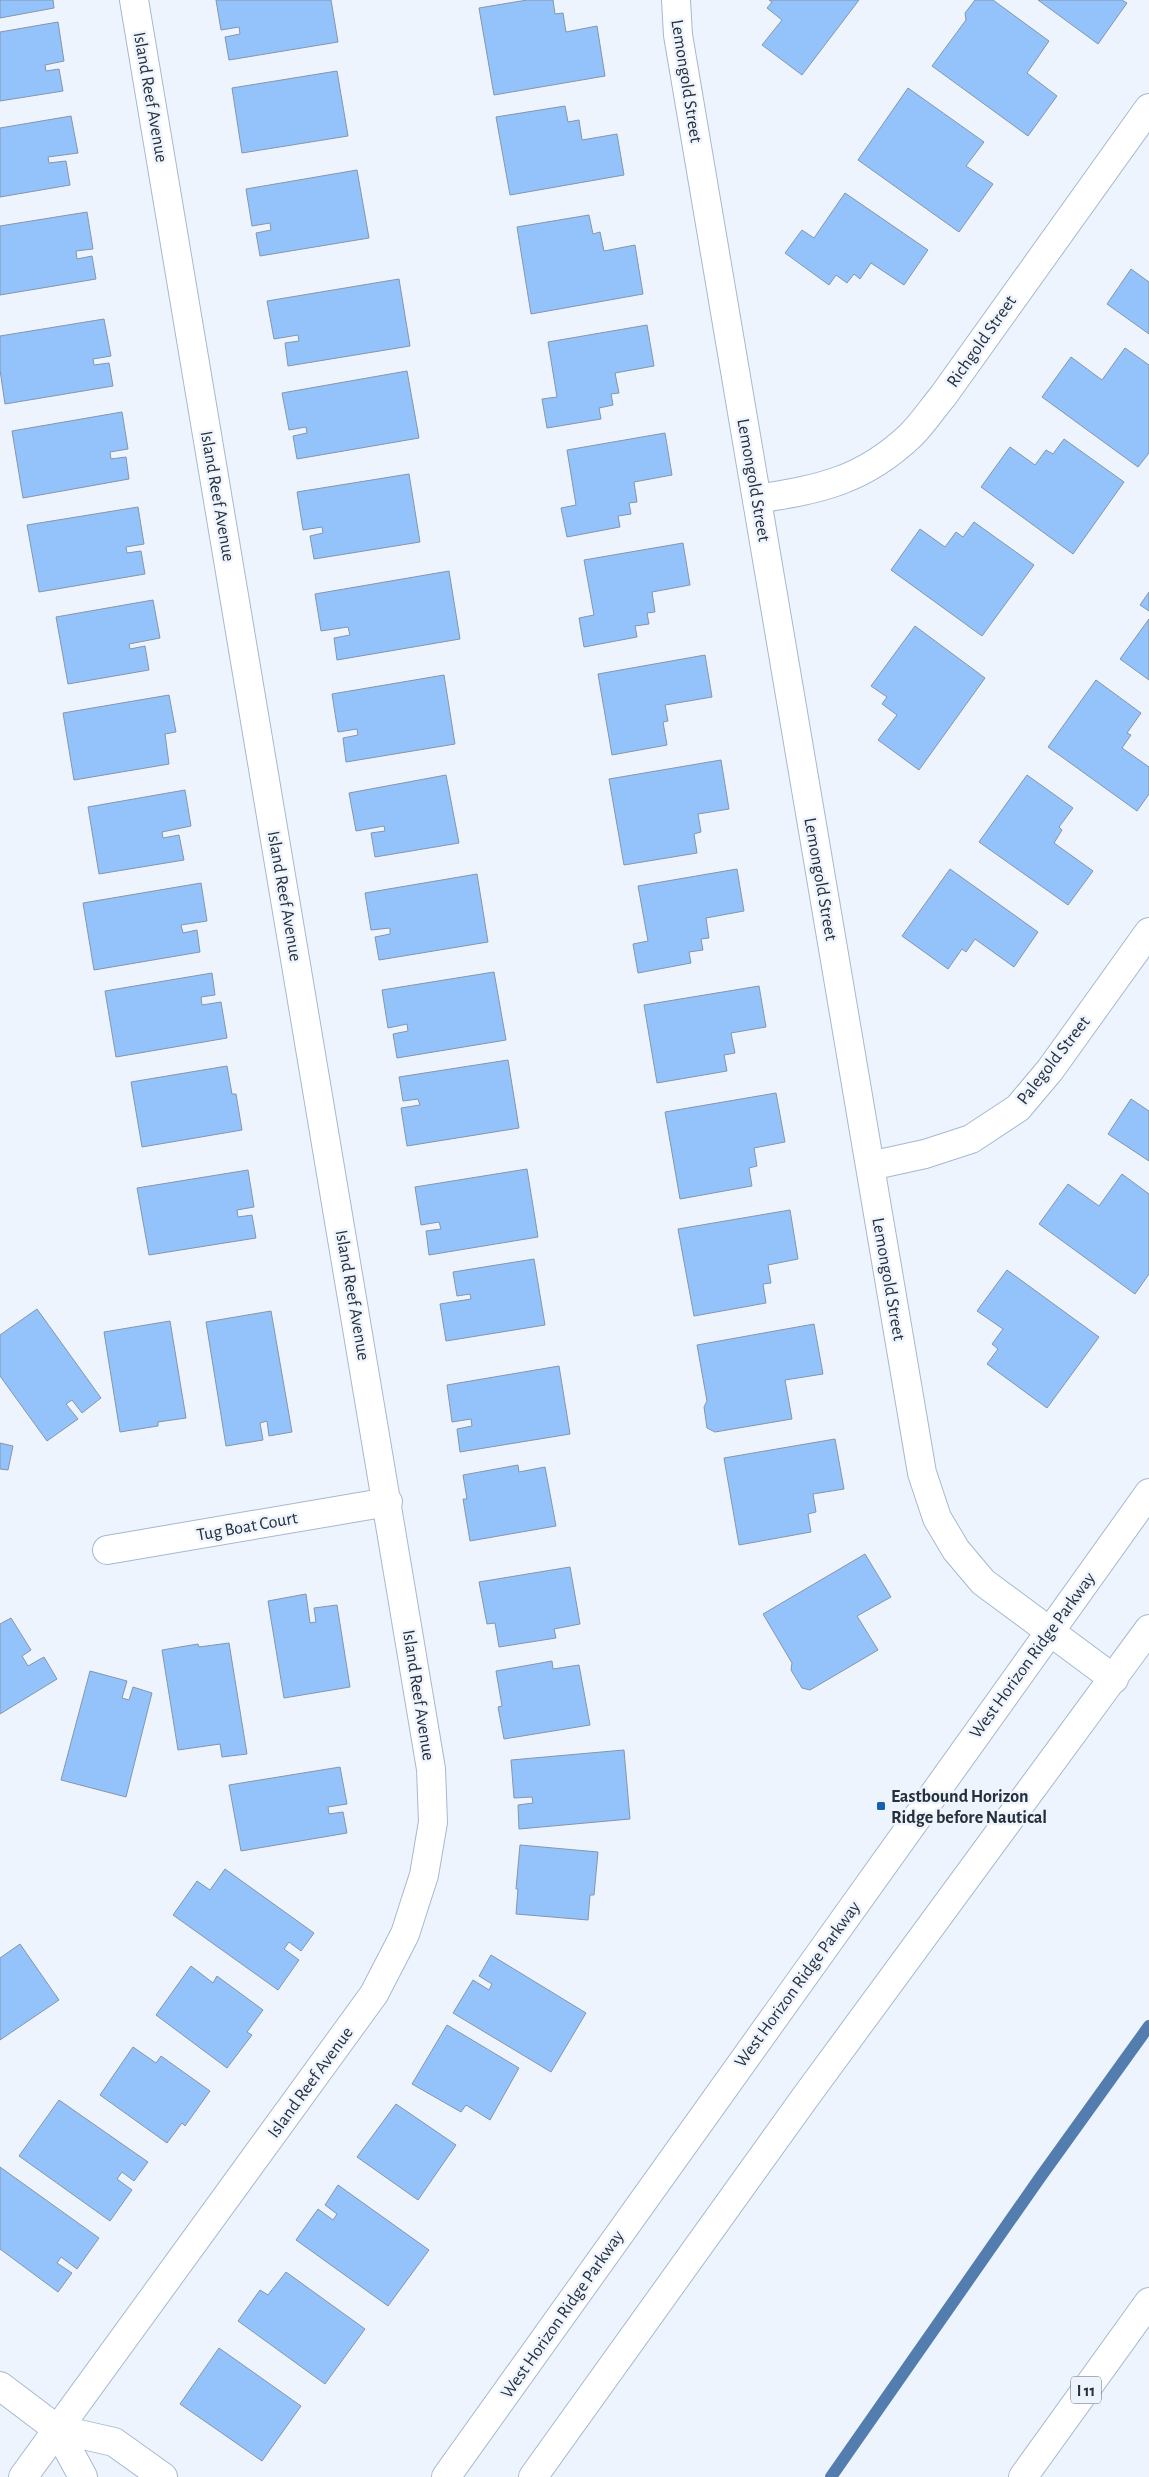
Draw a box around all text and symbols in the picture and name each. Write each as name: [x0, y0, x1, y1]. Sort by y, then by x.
street label: Lemongold Street: [667, 18, 705, 144]
street label: Island Reef Avenue: [130, 31, 170, 164]
street label: Richgold Street: [944, 292, 1020, 391]
street label: Lemongold Street: [733, 417, 773, 543]
street label: Island Reef Avenue: [197, 430, 237, 563]
street label: Lemongold Street: [800, 816, 840, 942]
street label: Island Reef Avenue: [264, 830, 304, 963]
street label: Palegold Street: [1014, 1013, 1094, 1108]
street label: Lemongold Street: [868, 1216, 908, 1342]
street label: Island Reef Avenue: [332, 1229, 372, 1362]
street label: Tug Boat Court: [195, 1509, 299, 1545]
street label: West Horizon Ridge Parkway: [967, 1569, 1099, 1742]
street label: Island Reef Avenue: [399, 1628, 437, 1762]
place label: Eastbound Horizon Ridge before Nautical: [891, 1788, 1047, 1827]
marker: Eastbound Horizon Ridge before Nautical: [875, 1800, 887, 1812]
street label: West Horizon Ridge Parkway: [732, 1898, 864, 2071]
street label: Island Reef Avenue: [265, 2024, 357, 2141]
street label: West Horizon Ridge Parkway: [498, 2227, 628, 2402]
road number: I 11: [1071, 2376, 1101, 2404]

